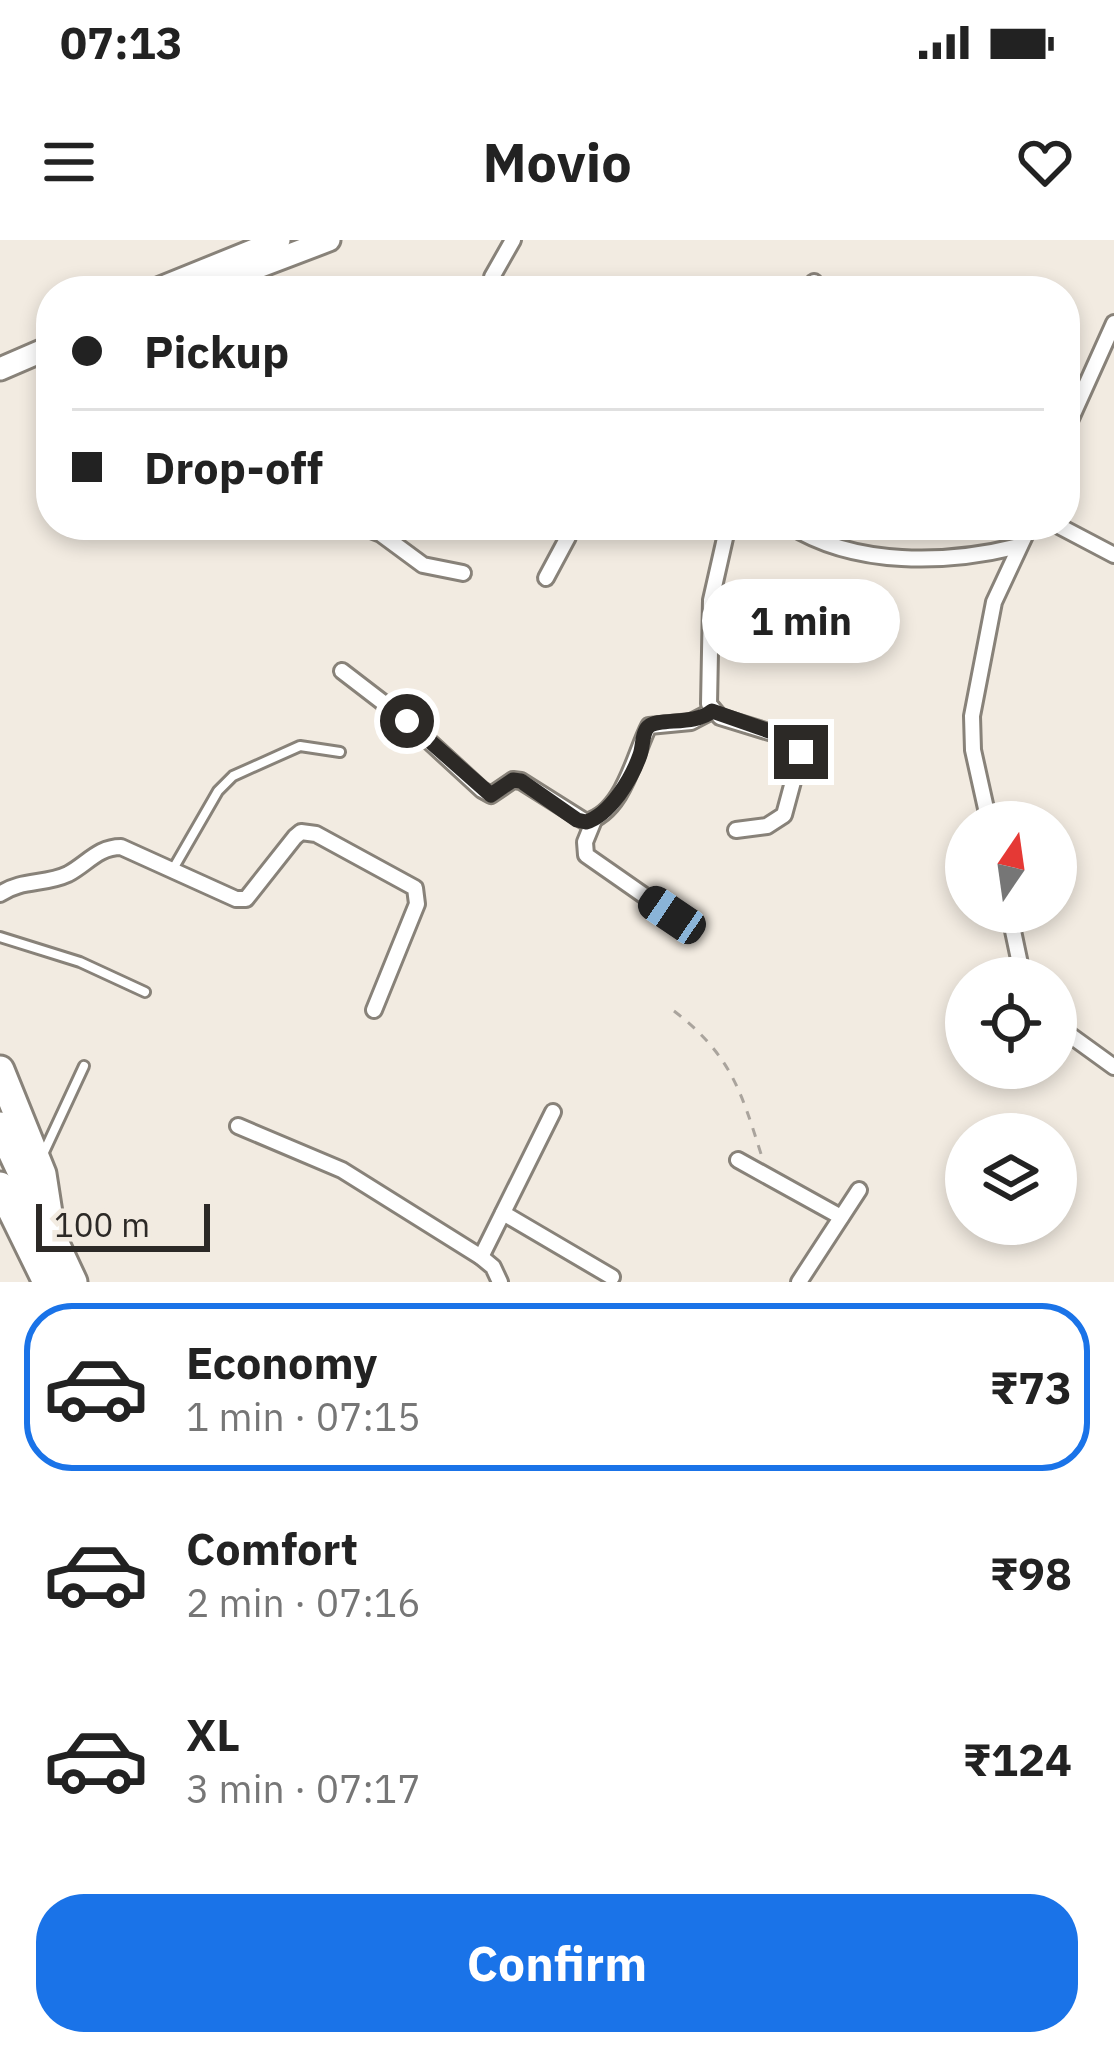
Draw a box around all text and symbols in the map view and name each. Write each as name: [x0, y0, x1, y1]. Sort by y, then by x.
text: 07:13: [60, 13, 183, 71]
text: Movio: [482, 127, 632, 197]
icon: menu: [36, 129, 102, 195]
icon: heart: [1012, 129, 1078, 195]
text: Pickup: [144, 322, 289, 380]
text: Drop-off: [144, 438, 323, 496]
callout: 1 min: [702, 578, 900, 662]
text: 1 min: [750, 595, 852, 646]
route start: [380, 694, 434, 748]
route end: [774, 725, 828, 779]
north arrow: [945, 801, 1077, 933]
map controls: [945, 801, 1077, 1245]
car: [632, 880, 712, 950]
button: locate: [945, 957, 1077, 1089]
button: layers: [945, 1113, 1077, 1245]
scale bar: [36, 1198, 210, 1251]
text: 100 m: [54, 1203, 150, 1246]
icon: car: [42, 1333, 150, 1441]
text: Economy: [186, 1333, 377, 1391]
text: ₹73: [990, 1358, 1072, 1416]
text: 1 min · 07:15: [186, 1391, 421, 1442]
icon: car: [42, 1519, 150, 1627]
text: Comfort: [186, 1519, 358, 1577]
text: ₹98: [990, 1544, 1072, 1602]
text: 2 min · 07:16: [186, 1577, 421, 1628]
icon: car: [42, 1705, 150, 1813]
text: XL: [186, 1705, 240, 1763]
text: ₹124: [963, 1730, 1072, 1788]
text: 3 min · 07:17: [186, 1763, 421, 1814]
button: Confirm: [36, 1894, 1078, 2032]

